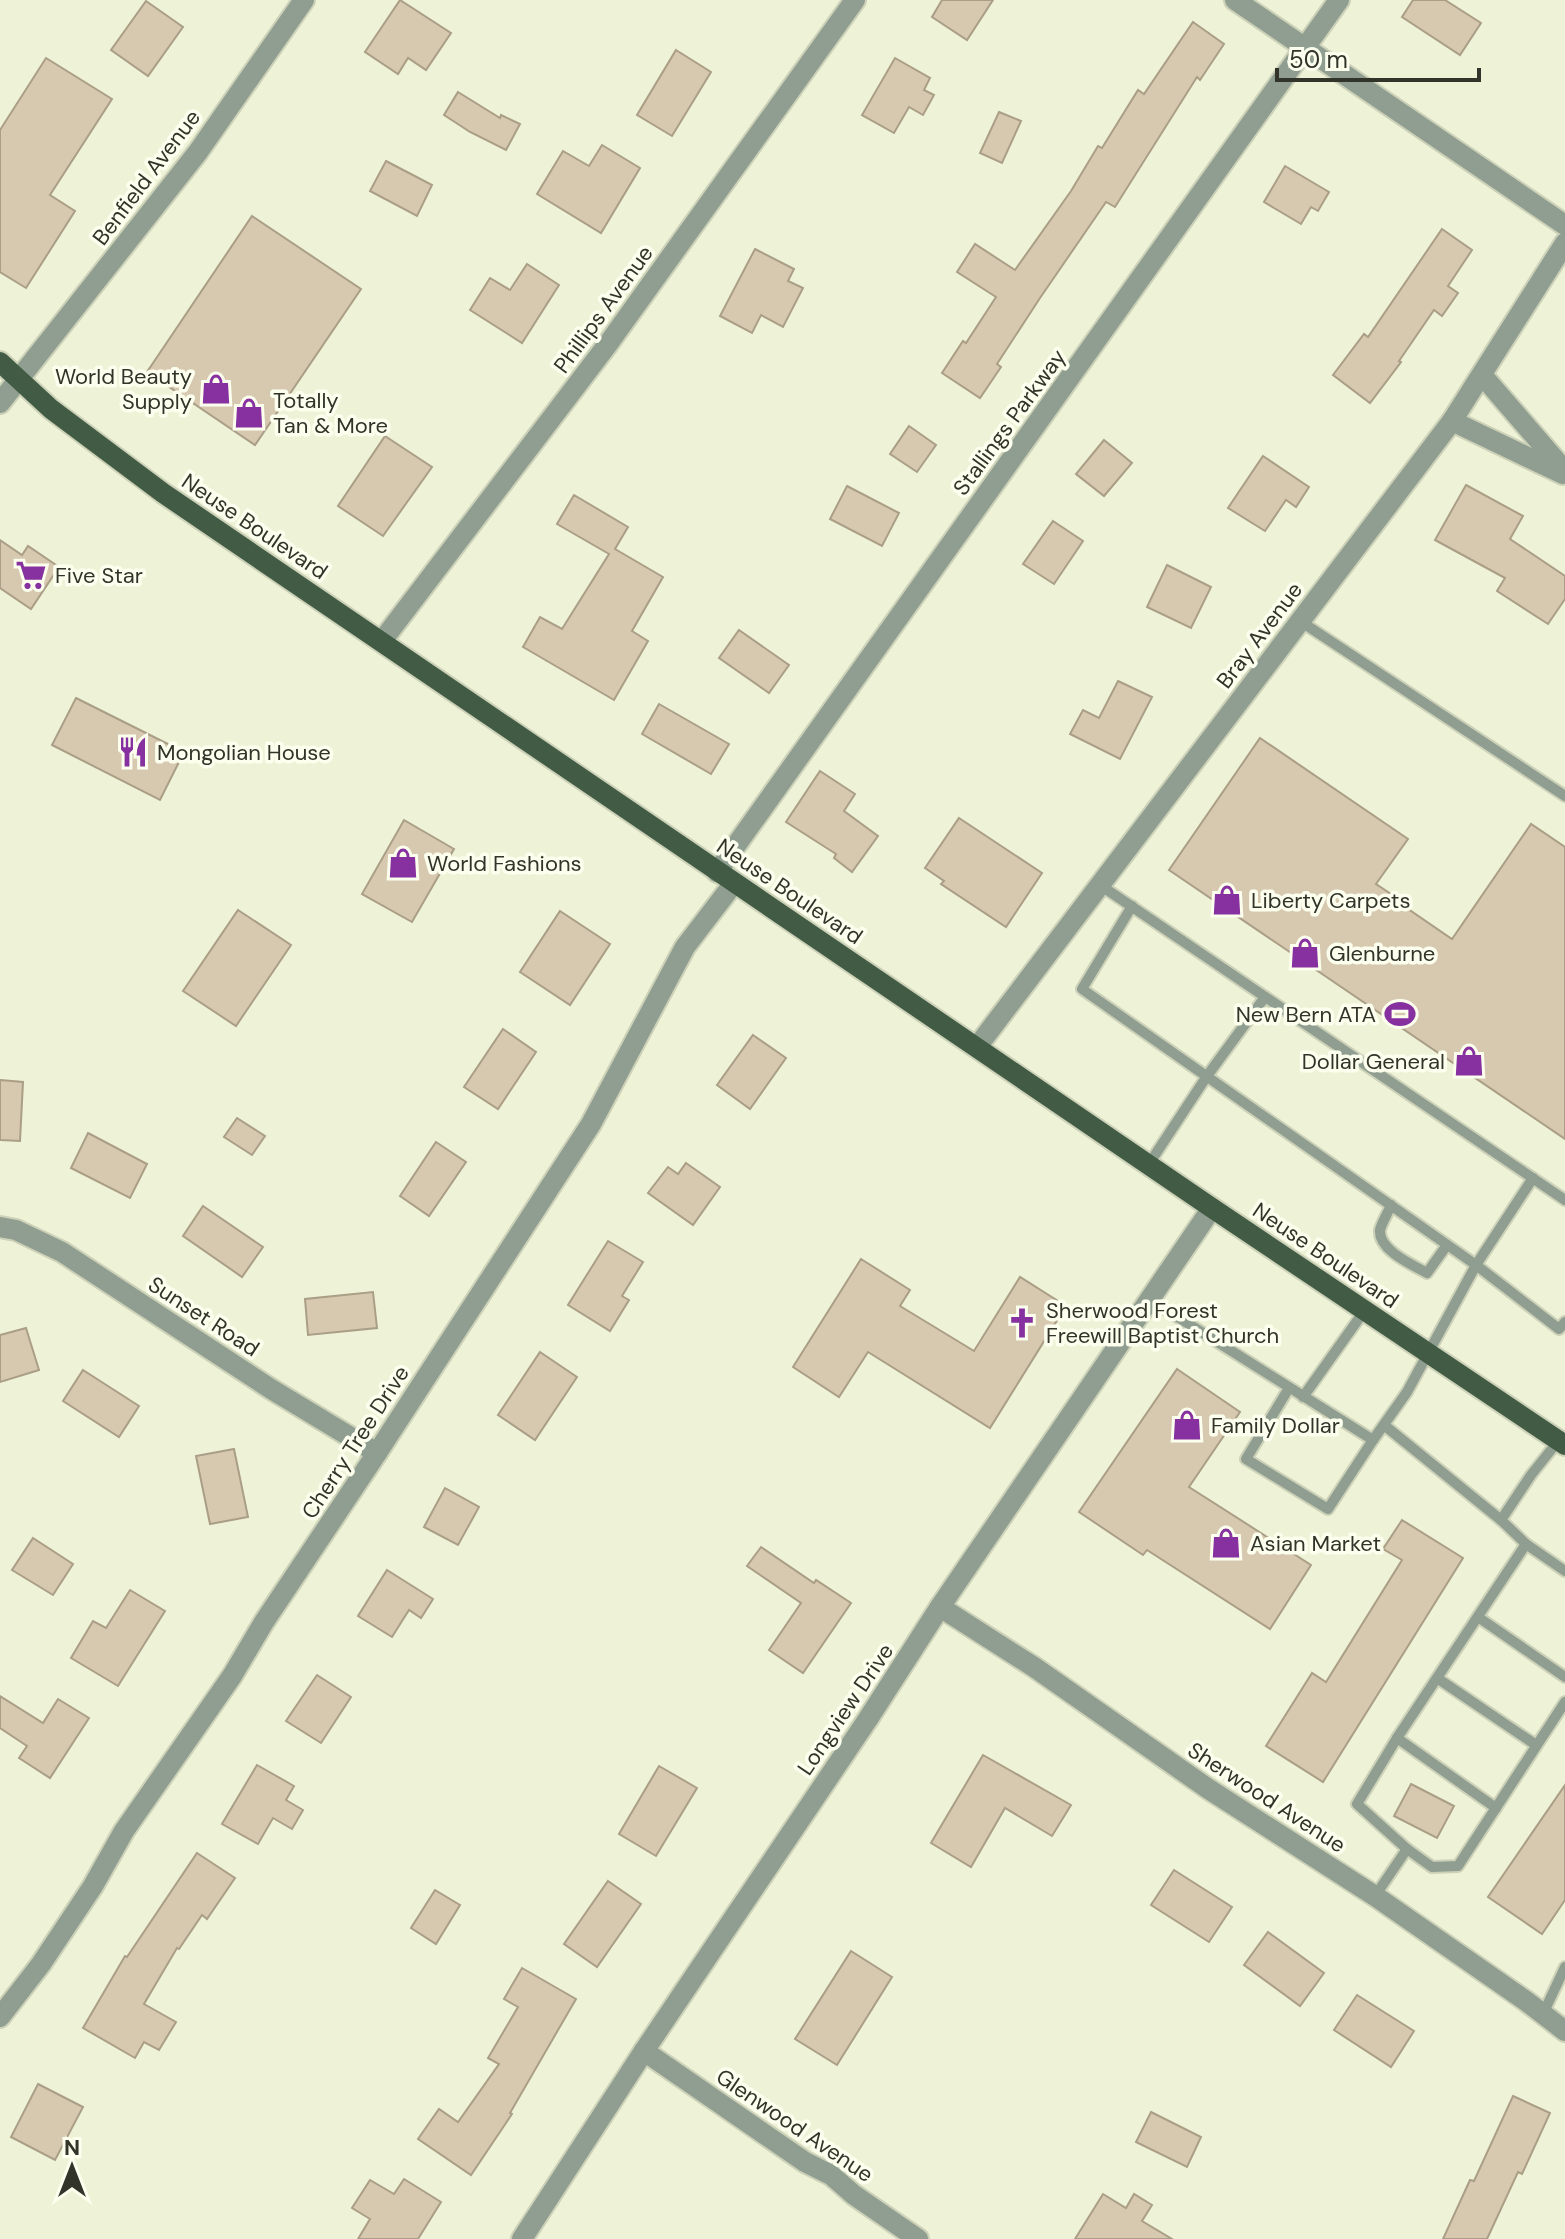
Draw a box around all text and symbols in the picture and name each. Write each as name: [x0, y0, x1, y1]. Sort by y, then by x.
scale bar: [1277, 32, 1479, 82]
text: 50 m: [1289, 44, 1348, 75]
street label: Benfield Avenue: [86, 104, 207, 251]
street label: Phillips Avenue: [547, 240, 660, 379]
street label: Stallings Parkway: [947, 343, 1072, 501]
place label: World Beauty Supply: [55, 362, 192, 416]
shop icon: World Beauty Supply: [199, 372, 233, 406]
place label: Totally Tan & More: [273, 386, 388, 440]
shop icon: Totally Tan & More: [232, 396, 266, 430]
street label: Neuse Boulevard: [176, 467, 333, 586]
supermarket icon: Five Star: [14, 558, 48, 592]
place label: Five Star: [55, 561, 143, 590]
street label: Bray Avenue: [1210, 576, 1309, 694]
restaurant icon: Mongolian House: [116, 735, 150, 769]
place label: Mongolian House: [157, 738, 331, 767]
street label: Neuse Boulevard: [711, 832, 868, 951]
shop icon: World Fashions: [386, 846, 420, 880]
place label: World Fashions: [427, 849, 582, 878]
shop icon: Liberty Carpets: [1210, 883, 1244, 917]
place label: Liberty Carpets: [1251, 886, 1410, 915]
shop icon: Glenburne: [1288, 936, 1322, 970]
place label: Glenburne: [1329, 939, 1435, 968]
sports icon: New Bern ATA: [1383, 997, 1417, 1031]
place label: New Bern ATA: [1236, 1000, 1376, 1029]
shop icon: Dollar General: [1452, 1044, 1486, 1078]
place label: Dollar General: [1302, 1047, 1445, 1076]
street label: Neuse Boulevard: [1247, 1196, 1404, 1315]
street label: Sunset Road: [143, 1270, 265, 1363]
place label: Sherwood Forest Freewill Baptist Church: [1046, 1296, 1279, 1350]
church icon: Sherwood Forest Freewill Baptist Church: [1005, 1306, 1039, 1340]
street label: Cherry Tree Drive: [295, 1360, 416, 1524]
shop icon: Family Dollar: [1170, 1408, 1204, 1442]
place label: Family Dollar: [1211, 1411, 1340, 1440]
shop icon: Asian Market: [1209, 1526, 1243, 1560]
place label: Asian Market: [1250, 1529, 1381, 1558]
street label: Longview Drive: [791, 1638, 900, 1781]
street label: Sherwood Avenue: [1182, 1735, 1351, 1859]
street label: Glenwood Avenue: [711, 2062, 879, 2189]
north arrow: [32, 2127, 112, 2207]
text: N: [64, 2133, 80, 2162]

